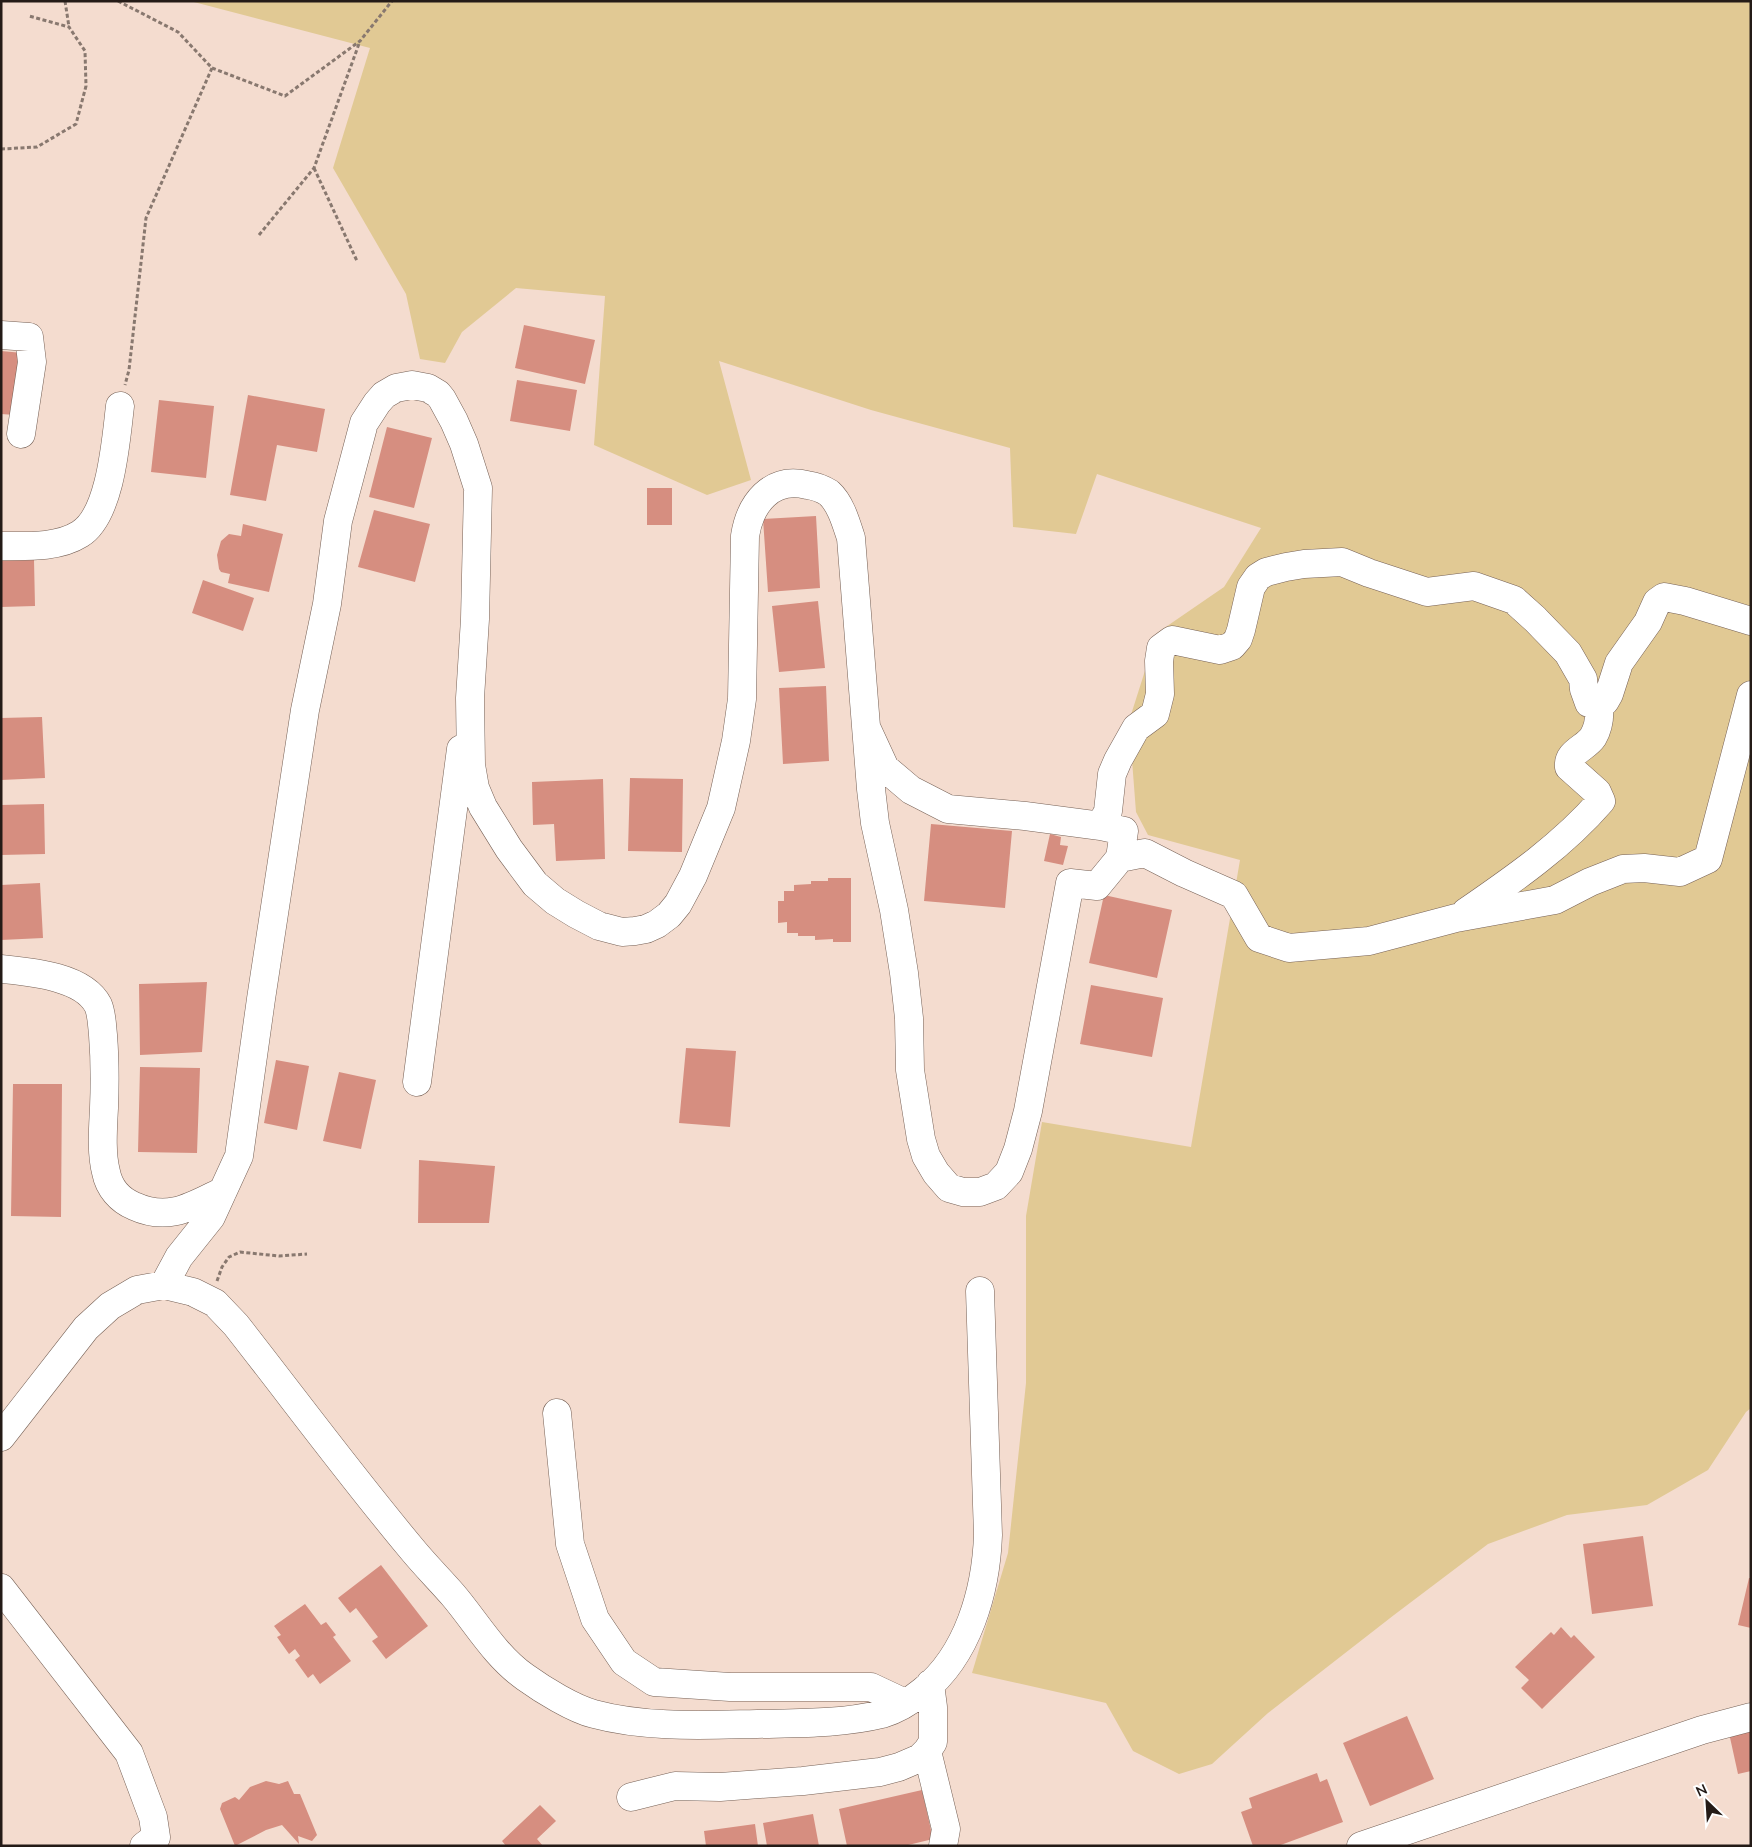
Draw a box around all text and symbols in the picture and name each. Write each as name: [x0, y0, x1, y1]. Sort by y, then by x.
north arrow: [1682, 1777, 1732, 1827]
text: N: [1693, 1780, 1710, 1801]

